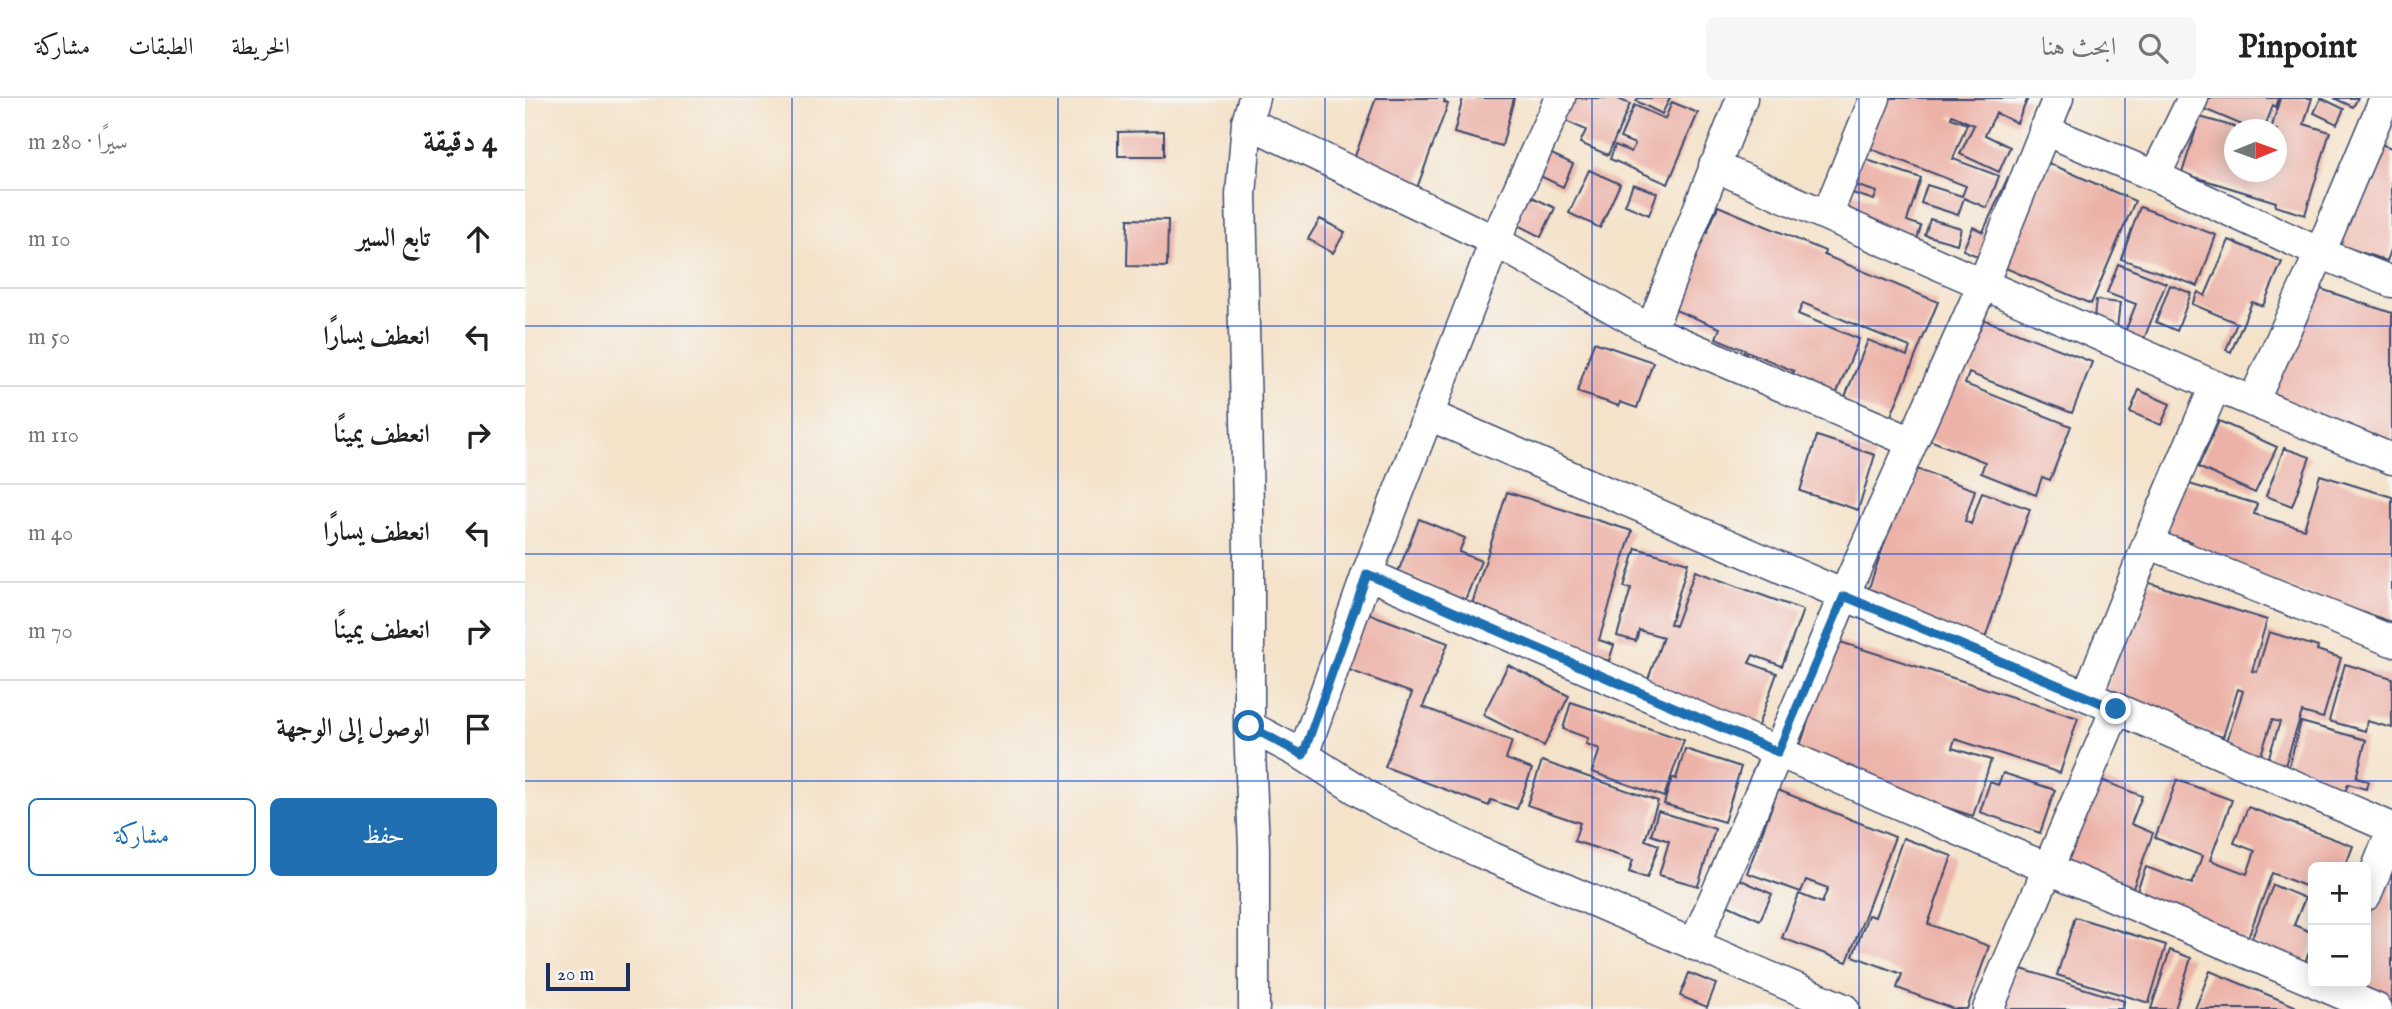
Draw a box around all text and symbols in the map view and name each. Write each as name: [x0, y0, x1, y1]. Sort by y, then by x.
search box: [1706, 17, 2196, 80]
text: Pinpoint: [2238, 27, 2357, 69]
icon: search: [2134, 29, 2172, 67]
text: ابحث هنا: [2041, 31, 2116, 64]
text: مشاركة: [35, 32, 90, 63]
text: الطبقات: [128, 32, 194, 63]
text: الخريطة: [232, 32, 290, 63]
north arrow: [2224, 119, 2287, 182]
text: 4 دقيقة: [423, 124, 497, 162]
text: سيرًا · 280 m: [28, 128, 128, 157]
icon: ahead: [459, 220, 497, 258]
text: تابع السير: [356, 222, 430, 255]
text: 10 m: [28, 225, 71, 254]
icon: left: [459, 318, 497, 356]
text: انعطف يسارًا: [323, 320, 430, 353]
text: 50 m: [28, 323, 70, 352]
icon: right: [459, 416, 497, 454]
text: انعطف يمينًا: [334, 418, 430, 451]
text: 110 m: [28, 421, 79, 450]
icon: left: [459, 514, 497, 552]
text: انعطف يسارًا: [323, 516, 430, 549]
text: 40 m: [28, 519, 73, 548]
icon: right: [459, 612, 497, 650]
text: انعطف يمينًا: [334, 614, 430, 647]
text: 70 m: [28, 617, 73, 646]
route end: [2100, 693, 2131, 724]
icon: arrive: [459, 710, 497, 748]
route start: [1233, 710, 1264, 741]
text: الوصول إلى الوجهة: [276, 712, 430, 745]
button: مشاركة: [28, 798, 256, 876]
button: حفظ: [270, 798, 497, 876]
map controls: [2308, 862, 2371, 988]
button: +: [2308, 862, 2371, 925]
button: −: [2308, 925, 2371, 988]
scale bar: [546, 960, 630, 992]
text: 20 m: [557, 963, 594, 987]

